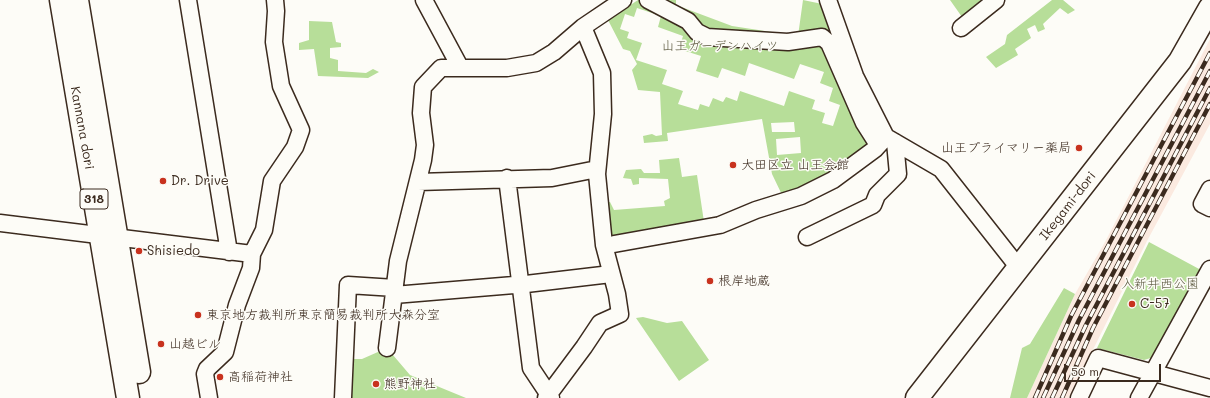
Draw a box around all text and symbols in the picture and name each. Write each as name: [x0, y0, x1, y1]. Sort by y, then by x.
park label: 山王ガーデンハイツ: [662, 38, 778, 54]
street label: Kannana dori: [67, 85, 97, 171]
place label: 山王プライマリー薬局: [941, 140, 1071, 156]
marker: 山王プライマリー薬局: [1074, 143, 1084, 153]
place label: 大田区立 山王会館: [741, 157, 849, 173]
marker: 大田区立 山王会館: [728, 160, 738, 170]
street label: Ikegami-dori: [1036, 169, 1100, 243]
place label: Dr. Drive: [171, 173, 229, 189]
marker: Dr. Drive: [158, 176, 168, 186]
road number: 318: [80, 189, 108, 209]
place label: Shisiedo: [147, 243, 200, 259]
marker: Shisiedo: [134, 246, 144, 256]
place label: 根岸地蔵: [718, 273, 770, 289]
marker: 根岸地蔵: [705, 276, 715, 286]
park label: 入新井西公園: [1121, 276, 1199, 292]
place label: C-57: [1140, 296, 1170, 312]
marker: C-57: [1127, 299, 1137, 309]
place label: 東京地方裁判所東京簡易裁判所大森分室: [206, 307, 440, 323]
marker: 東京地方裁判所東京簡易裁判所大森分室: [193, 310, 203, 320]
place label: 山越ビル: [169, 336, 221, 352]
marker: 山越ビル: [156, 339, 166, 349]
scale bar: [1066, 356, 1163, 382]
text: 50 m: [1071, 363, 1099, 379]
place label: 高稲荷神社: [228, 369, 293, 385]
marker: 高稲荷神社: [215, 372, 225, 382]
place label: 熊野神社: [384, 376, 436, 392]
marker: 熊野神社: [371, 379, 381, 389]

